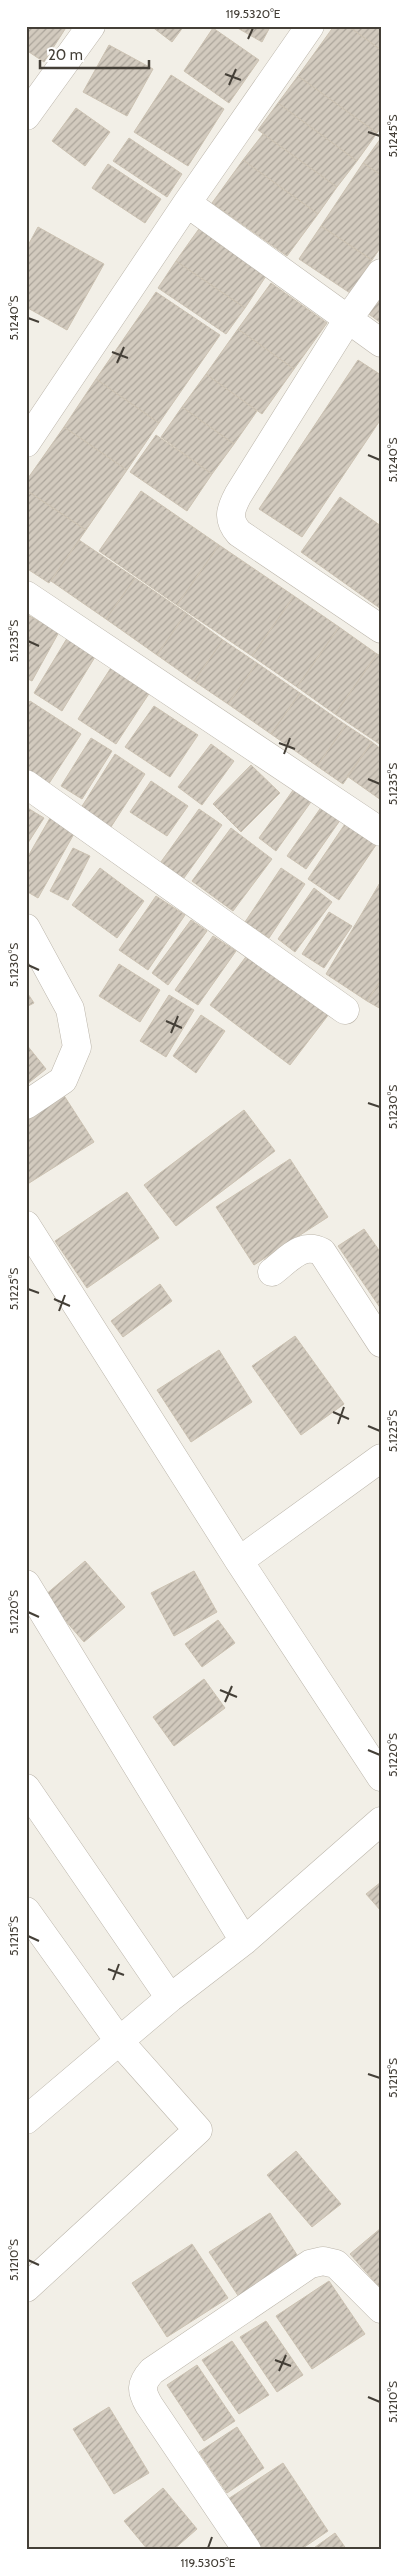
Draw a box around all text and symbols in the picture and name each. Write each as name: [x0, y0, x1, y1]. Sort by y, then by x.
text: 119.5320°E: [226, 6, 281, 21]
scale bar: [40, 38, 149, 70]
text: 20 m: [48, 46, 83, 64]
text: 5.1245°S: [385, 115, 400, 157]
text: 5.1240°S: [6, 296, 21, 340]
text: 5.1240°S: [385, 438, 400, 482]
text: 5.1235°S: [6, 620, 21, 662]
text: 5.1235°S: [385, 763, 400, 805]
text: 5.1230°S: [6, 943, 21, 987]
text: 5.1230°S: [385, 1085, 400, 1129]
text: 5.1225°S: [6, 1268, 21, 1310]
text: 5.1225°S: [385, 1410, 400, 1452]
text: 5.1220°S: [6, 1590, 21, 1634]
text: 5.1220°S: [385, 1733, 400, 1777]
text: 5.1215°S: [6, 1916, 21, 1956]
text: 5.1215°S: [385, 2058, 400, 2098]
text: 5.1210°S: [6, 2239, 21, 2281]
text: 5.1210°S: [385, 2381, 400, 2423]
text: 119.5305°E: [181, 2555, 236, 2570]

